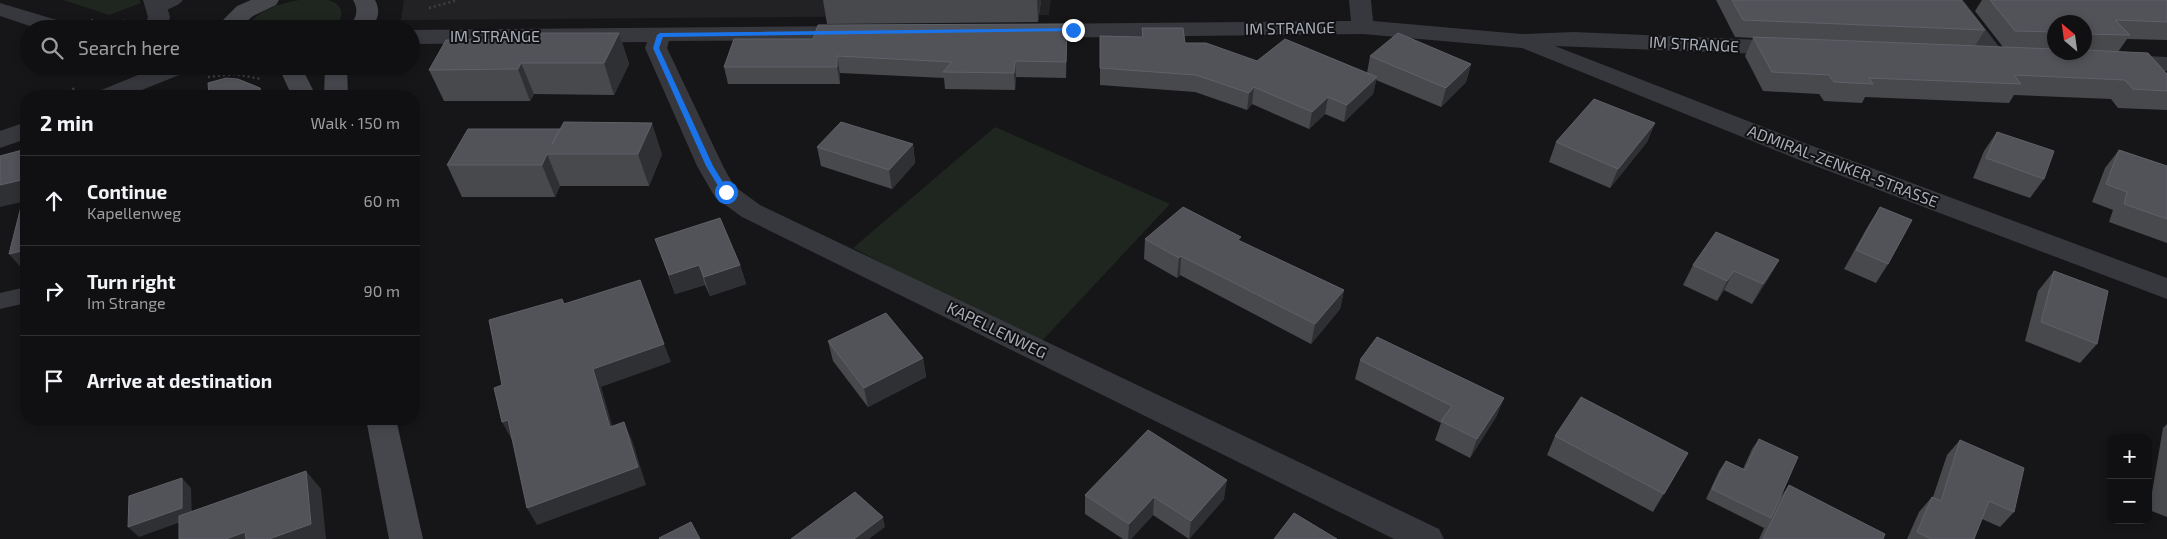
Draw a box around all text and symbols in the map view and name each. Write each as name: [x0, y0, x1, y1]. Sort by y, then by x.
north arrow: [2047, 15, 2092, 60]
street label: IM STRANGE: [1245, 17, 1335, 38]
route end: [1062, 19, 1085, 42]
search box: [20, 20, 420, 75]
street label: IM STRANGE: [450, 26, 540, 45]
street label: IM STRANGE: [1648, 32, 1740, 55]
icon: search: [38, 34, 66, 62]
text: Search here: [78, 36, 180, 59]
text: 2 min: [40, 110, 94, 135]
text: Walk · 150 m: [310, 113, 400, 132]
street label: ADMIRAL-ZENKER-STRASSE: [1745, 120, 1941, 211]
text: Continue: [87, 180, 167, 203]
route start: [715, 181, 738, 204]
icon: ahead: [40, 187, 68, 215]
text: 60 m: [364, 191, 400, 210]
text: Kapellenweg: [87, 203, 181, 222]
text: Turn right: [87, 270, 175, 293]
icon: right: [40, 277, 68, 305]
text: 90 m: [364, 281, 400, 300]
text: Im Strange: [87, 293, 166, 312]
street label: KAPELLENWEG: [944, 297, 1050, 362]
icon: arrive: [40, 367, 68, 395]
text: Arrive at destination: [87, 369, 272, 392]
map controls: [2107, 434, 2152, 524]
button: +: [2107, 434, 2152, 479]
button: −: [2107, 479, 2152, 524]

